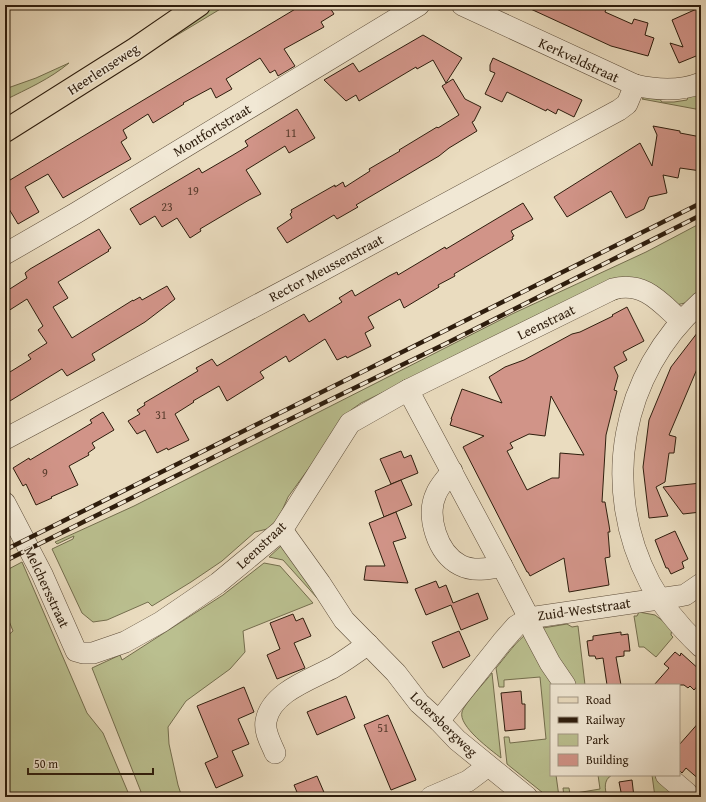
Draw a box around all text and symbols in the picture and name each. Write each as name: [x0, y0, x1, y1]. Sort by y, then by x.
street label: Kerkveldstraat: [536, 33, 623, 87]
street label: Heerlenseweg: [63, 38, 143, 100]
street label: Montfortstraat: [169, 99, 255, 161]
house number: 11: [285, 124, 297, 141]
house number: 19: [187, 182, 199, 199]
house number: 23: [161, 198, 173, 215]
street label: Rector Meussenstraat: [265, 229, 387, 307]
street label: Leenstraat: [514, 299, 578, 345]
house number: 31: [155, 406, 167, 423]
house number: 9: [42, 464, 48, 481]
street label: Leenstraat: [231, 516, 291, 574]
street label: Melchersstraat: [19, 543, 75, 631]
street label: Zuid-Weststraat: [536, 593, 632, 625]
legend: [550, 684, 680, 776]
street label: Lotersbergweg: [406, 687, 482, 761]
text: Road: [586, 691, 612, 708]
text: Railway: [586, 711, 625, 728]
house number: 51: [377, 719, 389, 736]
text: Park: [586, 731, 610, 748]
scale bar: [28, 750, 153, 776]
text: Building: [586, 751, 629, 768]
text: 50 m: [34, 755, 58, 772]

